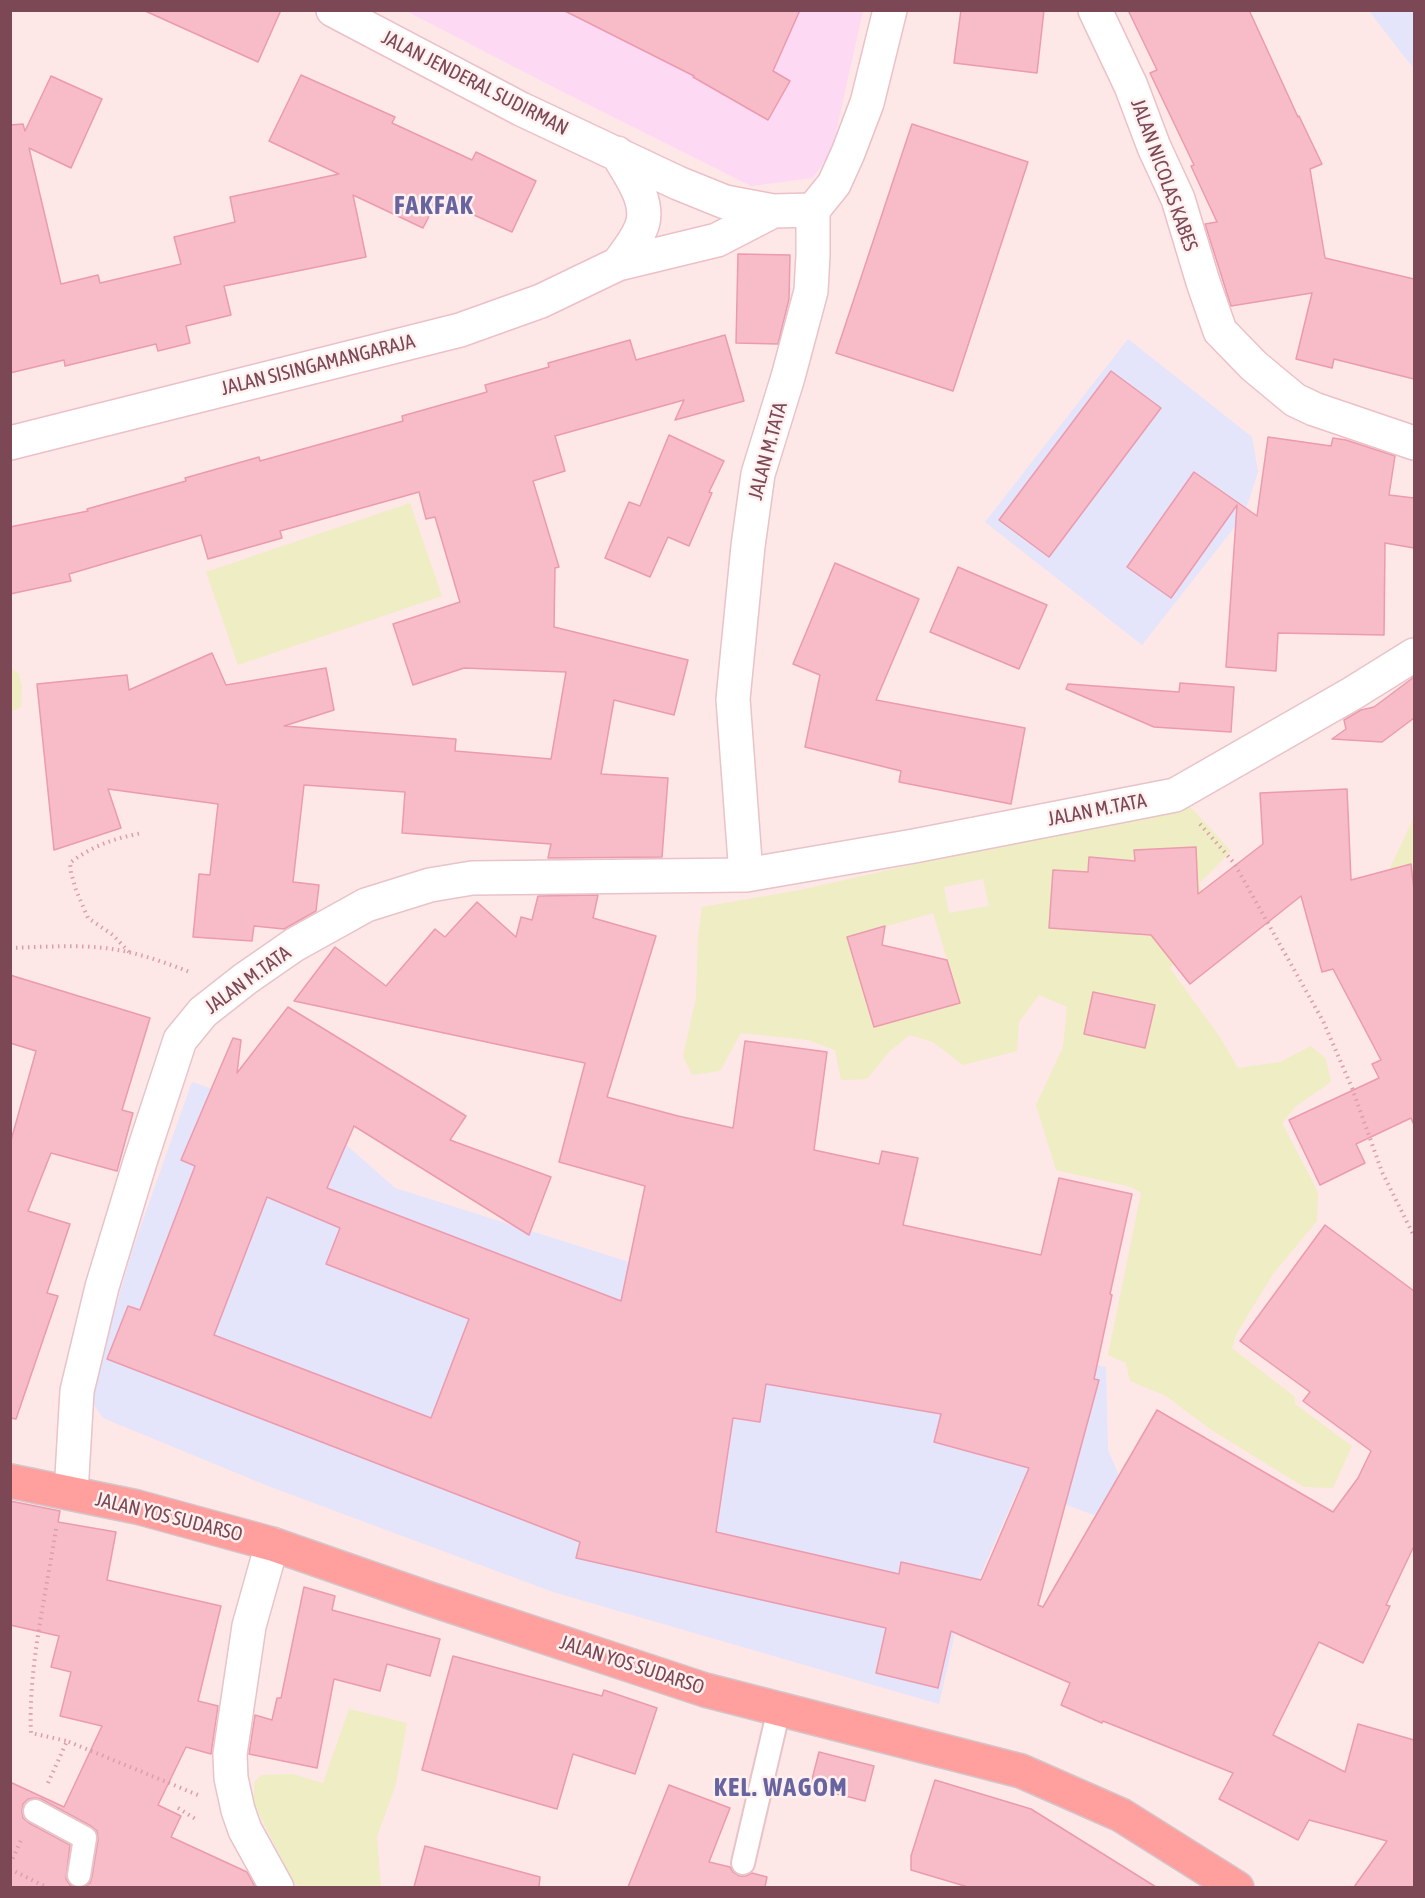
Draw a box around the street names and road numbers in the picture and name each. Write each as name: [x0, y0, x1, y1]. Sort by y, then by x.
street label: JALAN JENDERAL SUDIRMAN: [378, 25, 572, 141]
street label: JALAN NICOLAS KABES: [1125, 96, 1203, 254]
street label: JALAN SISINGAMANGARAJA: [219, 329, 417, 401]
street label: JALAN M.TATA: [743, 400, 793, 502]
street label: JALAN M.TATA: [1046, 789, 1148, 831]
street label: JALAN M.TATA: [200, 941, 296, 1019]
street label: JALAN YOS SUDARSO: [93, 1487, 245, 1547]
street label: JALAN YOS SUDARSO: [557, 1630, 707, 1700]

